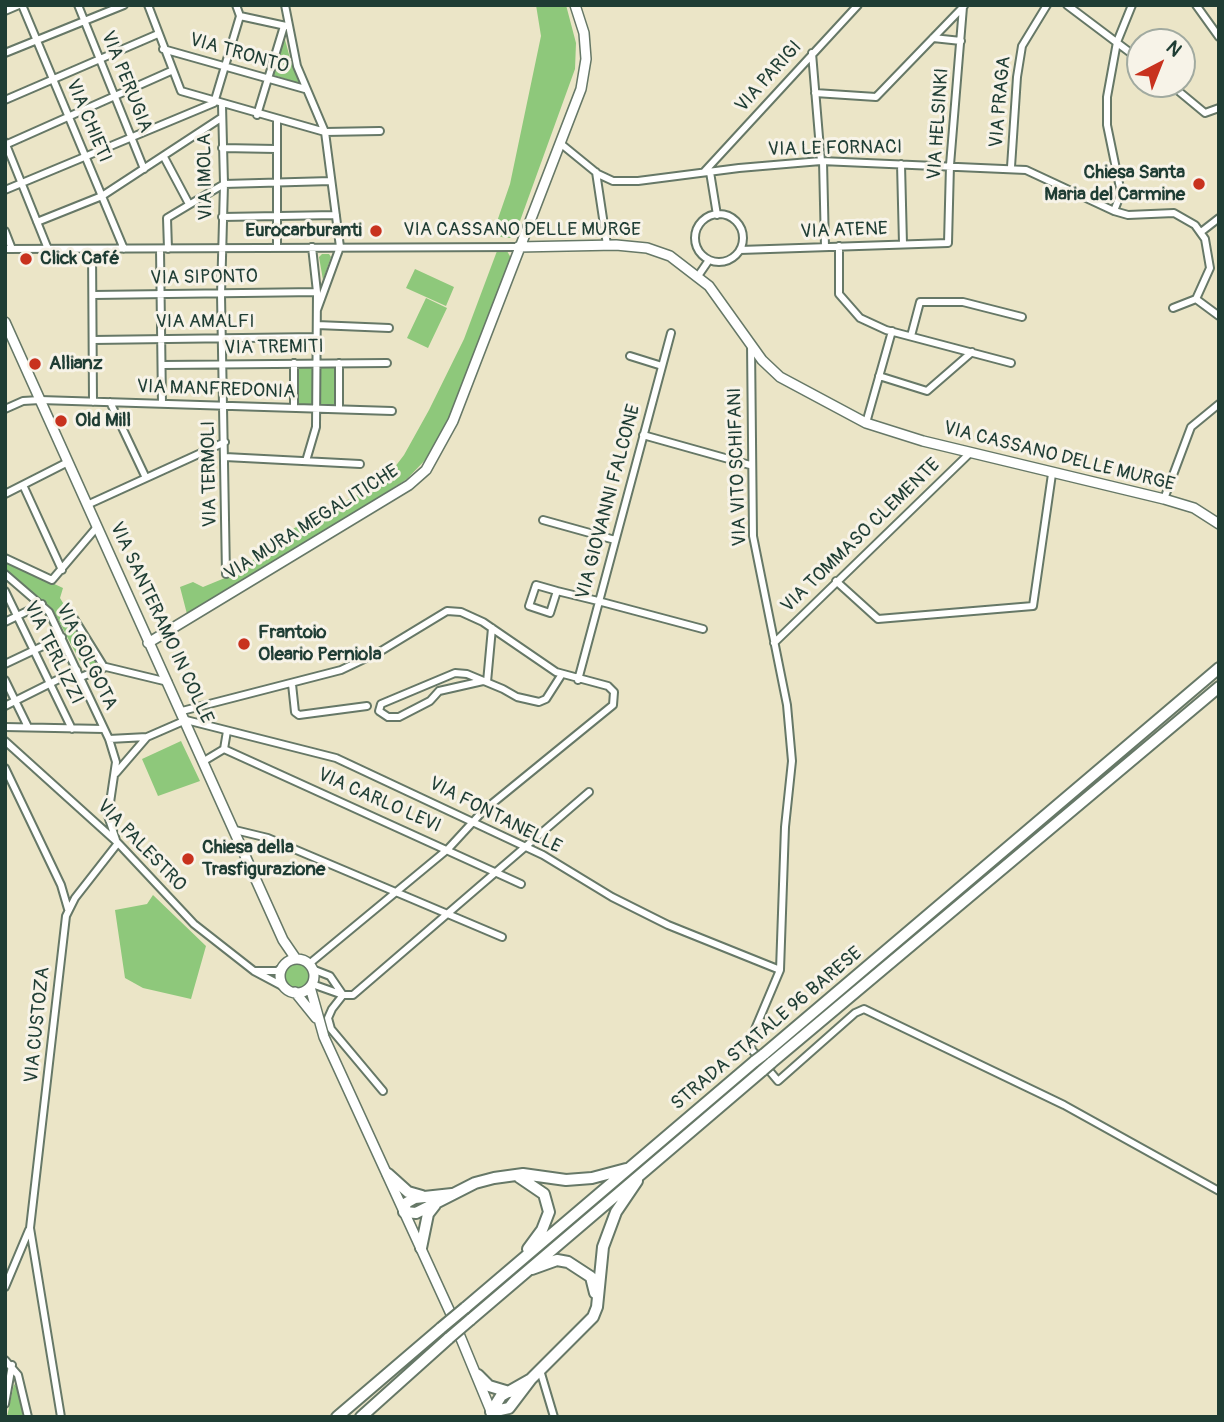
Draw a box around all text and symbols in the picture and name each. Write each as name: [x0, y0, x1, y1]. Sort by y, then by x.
street label: VIA PERUGIA: [95, 28, 157, 136]
north arrow: [1126, 28, 1196, 98]
street label: VIA TRONTO: [187, 29, 291, 79]
text: N: [1161, 36, 1187, 62]
street label: VIA PARIGI: [731, 37, 807, 117]
street label: VIA PRAGA: [986, 55, 1016, 149]
street label: VIA HELSINKI: [924, 67, 954, 181]
street label: VIA CHIETI: [60, 76, 116, 166]
street label: VIA IMOLA: [194, 133, 218, 221]
street label: VIA LE FORNACI: [767, 136, 903, 162]
place label: Chiesa Santa Maria del Carmine: [1044, 162, 1185, 206]
marker: Chiesa Santa Maria del Carmine: [1191, 176, 1207, 192]
street label: VIA ATENE: [800, 218, 888, 244]
street label: VIA CASSANO DELLE MURGE: [403, 219, 641, 241]
place label: Eurocarburanti: [245, 220, 362, 242]
marker: Eurocarburanti: [368, 223, 384, 239]
place label: Click Café: [40, 248, 120, 270]
marker: Click Café: [18, 251, 34, 267]
street label: VIA SIPONTO: [150, 266, 258, 290]
street label: VIA AMALFI: [155, 311, 255, 333]
street label: VIA TREMITI: [224, 336, 324, 360]
place label: Allianz: [49, 353, 103, 375]
marker: Allianz: [27, 356, 43, 372]
street label: VIA MANFREDONIA: [136, 376, 296, 404]
street label: VIA VITO SCHIFANI: [724, 387, 752, 547]
street label: VIA GIOVANNI FALCONE: [572, 402, 646, 602]
place label: Old Mill: [75, 410, 131, 432]
marker: Old Mill: [53, 413, 69, 429]
street label: VIA CASSANO DELLE MURGE: [941, 417, 1177, 497]
street label: VIA TERMOLI: [198, 421, 222, 527]
street label: VIA TOMMASO CLEMENTE: [777, 454, 945, 618]
street label: VIA MURA MEGALITICHE: [221, 460, 403, 586]
street label: VIA SANTERAMO IN COLLE: [104, 519, 218, 727]
street label: VIA TERLIZZI: [18, 598, 88, 708]
street label: VIA GOLGOTA: [50, 600, 122, 714]
place label: Frantoio Oleario Perniola: [258, 622, 382, 666]
marker: Frantoio Oleario Perniola: [236, 636, 252, 652]
street label: VIA CARLO LEVI: [314, 764, 444, 838]
street label: VIA FONTANELLE: [425, 773, 565, 859]
street label: VIA PALESTRO: [91, 795, 191, 897]
place label: Chiesa della Trasfigurazione: [202, 837, 325, 881]
marker: Chiesa della Trasfigurazione: [180, 851, 196, 867]
street label: STRADA STATALE 96 BARESE: [667, 942, 867, 1116]
street label: VIA CUSTOZA: [21, 966, 55, 1084]

